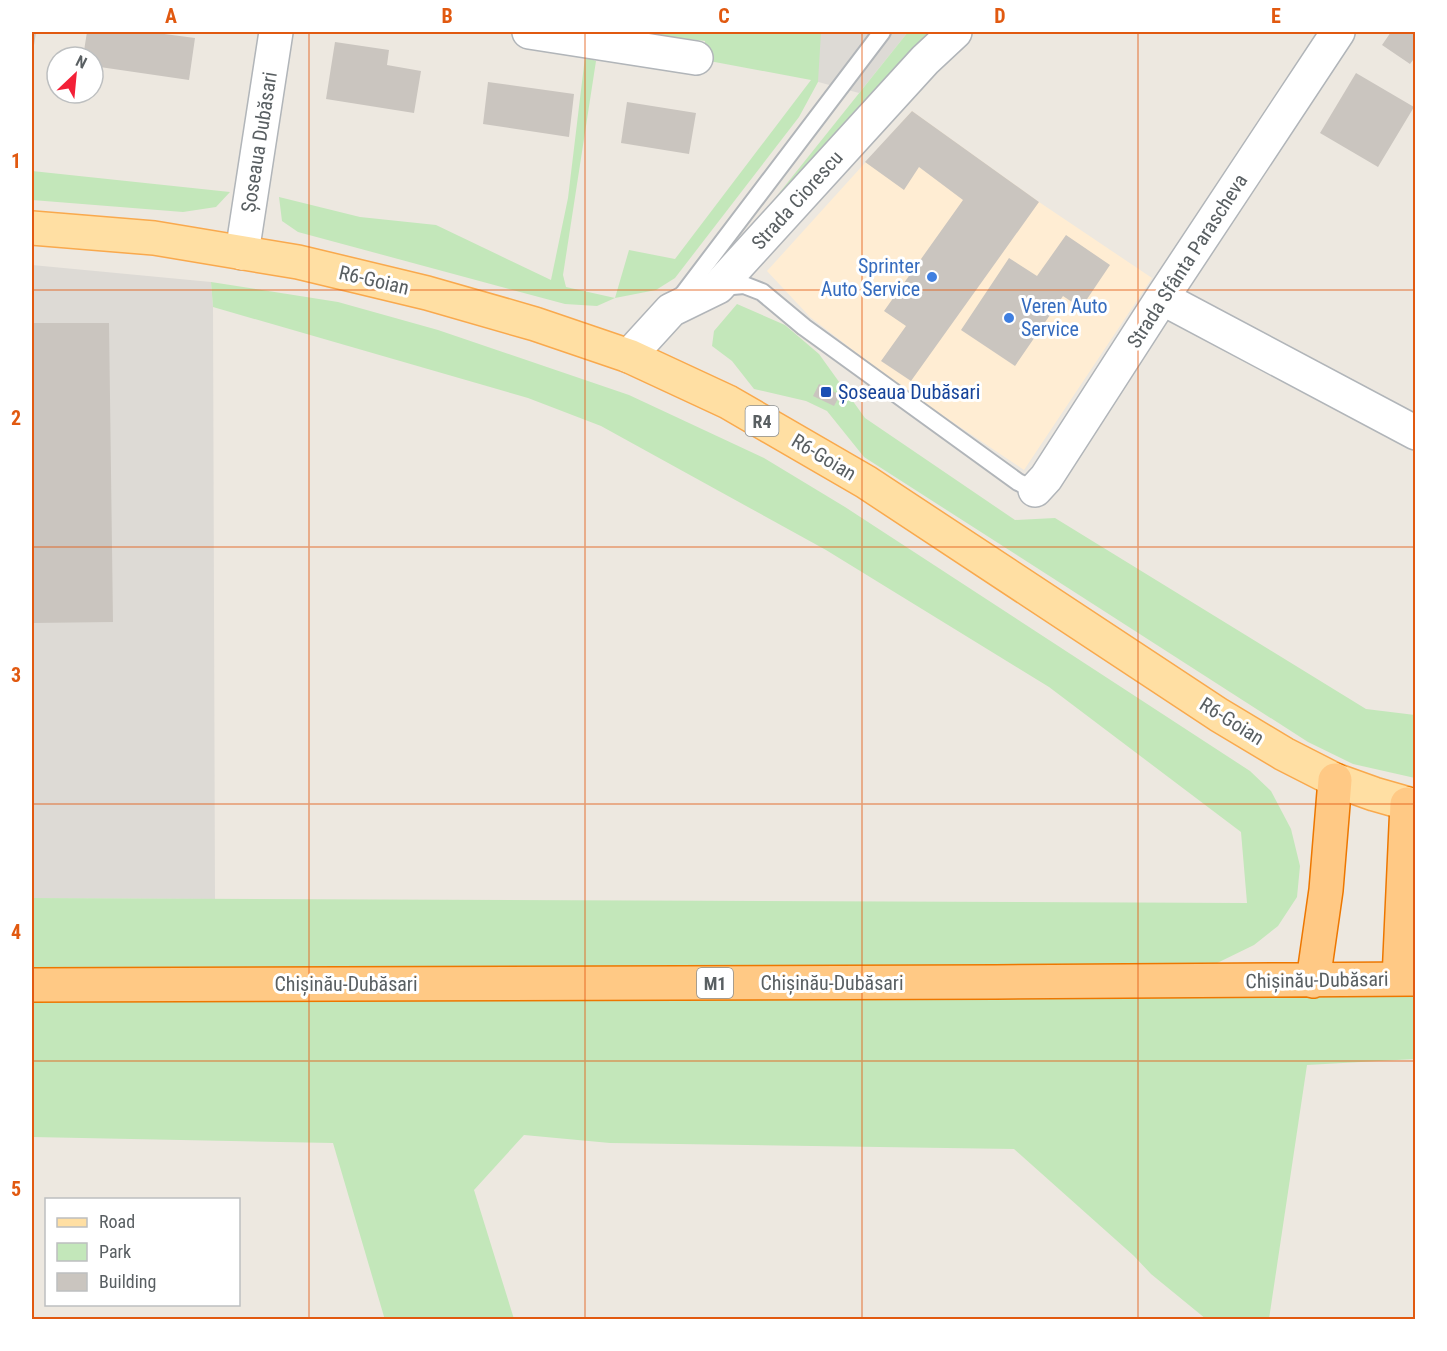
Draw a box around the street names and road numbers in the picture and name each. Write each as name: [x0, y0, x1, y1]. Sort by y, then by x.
street label: Șoseaua Dubăsari: [236, 70, 282, 214]
street label: Strada Ciorescu: [746, 146, 848, 254]
street label: Strada Sfânta Parascheva: [1122, 169, 1252, 353]
street label: R6-Goian: [337, 260, 411, 300]
road number: R4: [746, 406, 778, 436]
street label: R6-Goian: [787, 428, 861, 486]
street label: R6-Goian: [1195, 692, 1269, 750]
street label: Chișinău-Dubăsari: [1245, 967, 1389, 993]
road number: M1: [697, 968, 733, 998]
street label: Chișinău-Dubăsari: [760, 971, 904, 995]
street label: Chișinău-Dubăsari: [274, 972, 418, 996]

